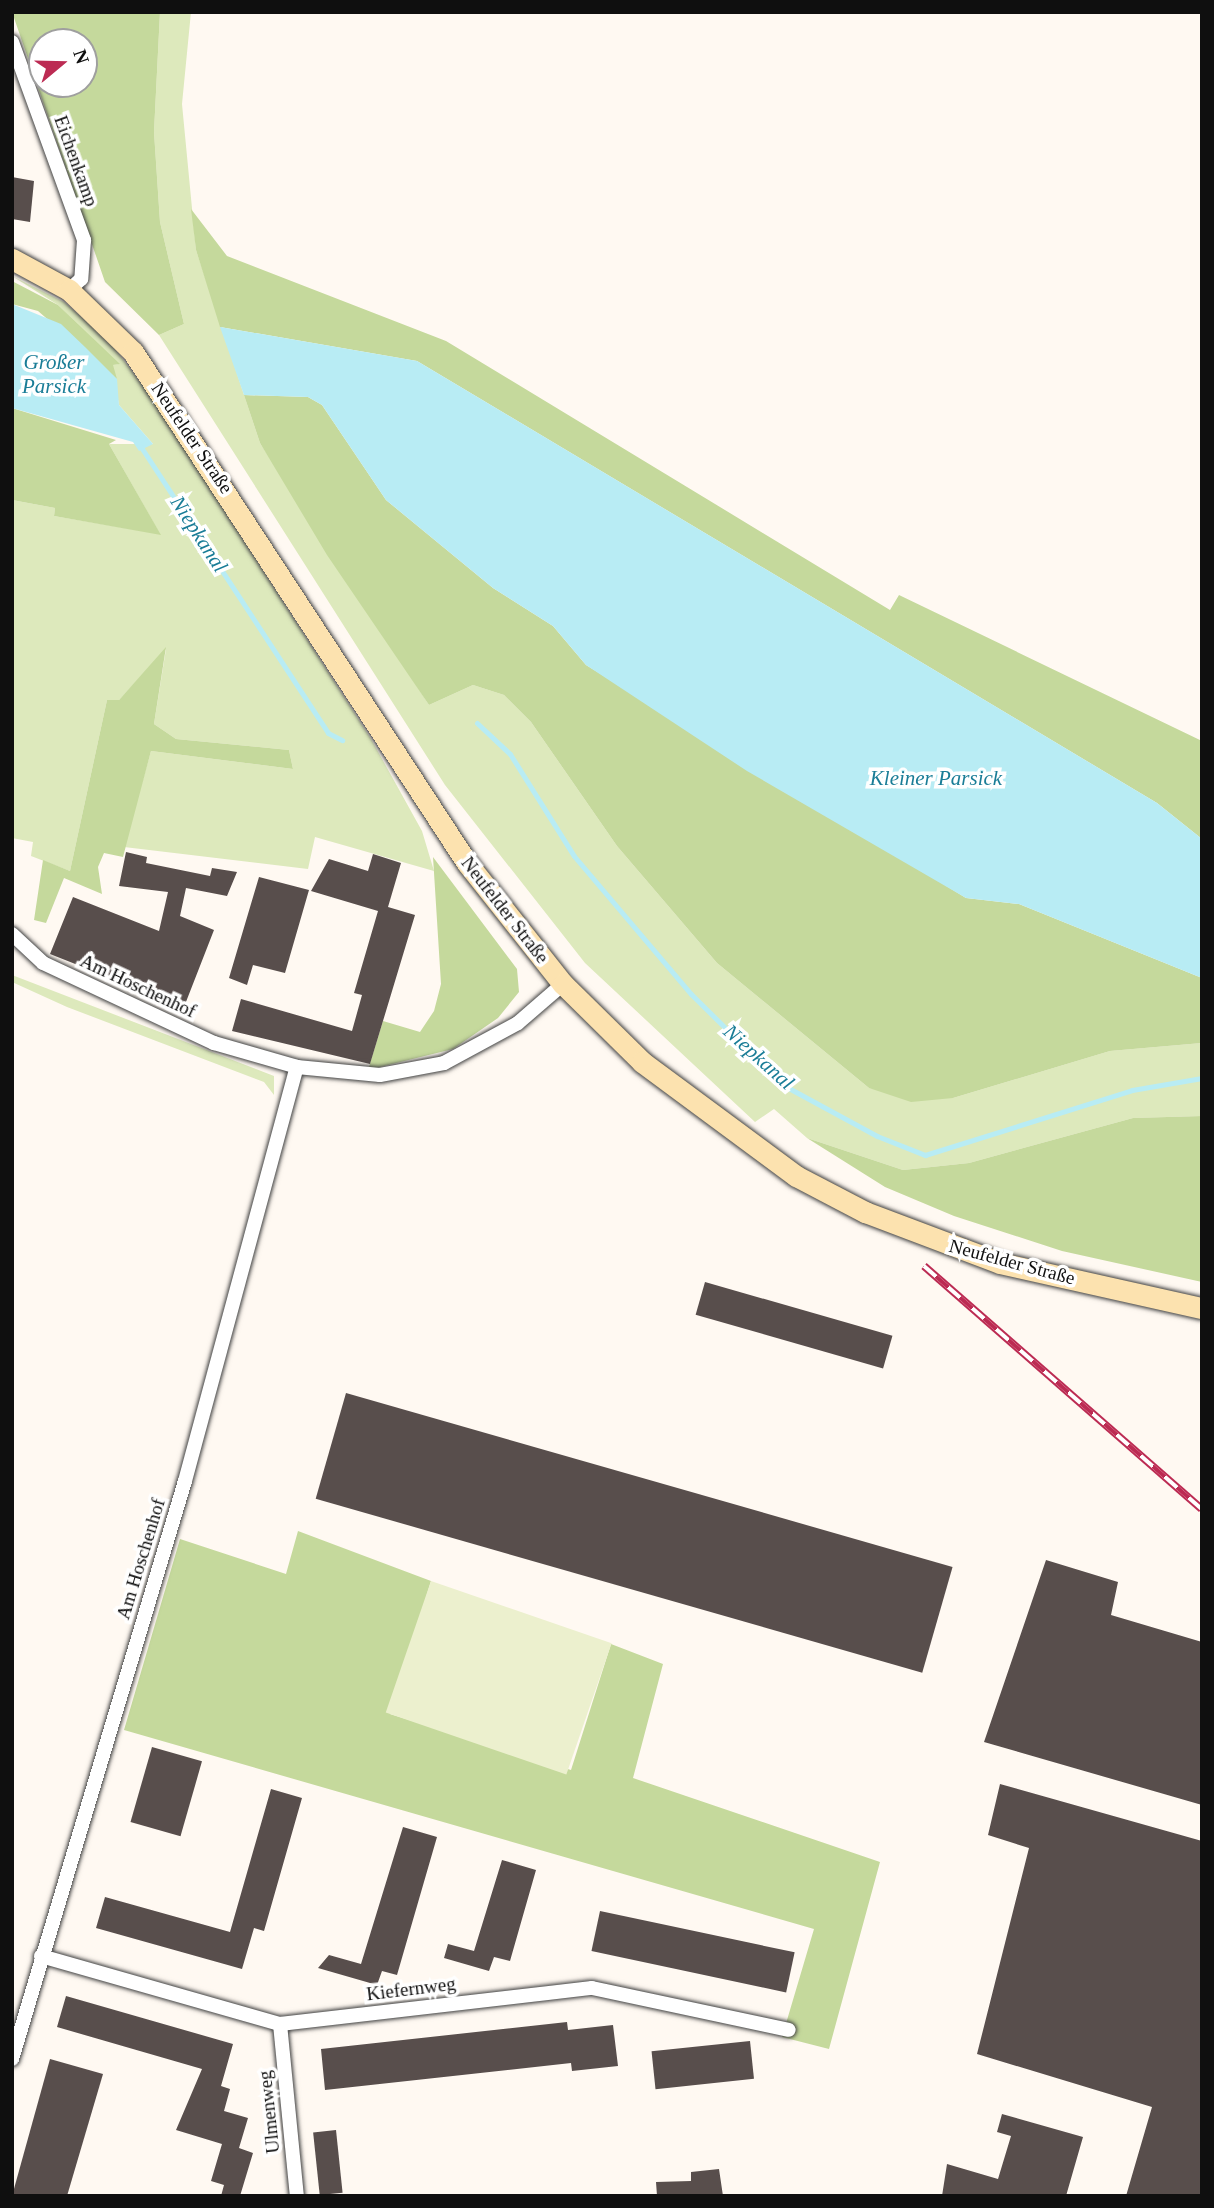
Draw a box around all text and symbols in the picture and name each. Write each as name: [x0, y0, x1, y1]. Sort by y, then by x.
north arrow: [28, 28, 98, 98]
text: N: [69, 47, 94, 67]
street label: Eichenkamp: [49, 112, 103, 210]
water label: Großer Parsick: [22, 349, 86, 399]
street label: Neufelder Straße: [146, 378, 238, 498]
water label: Niepkanal: [165, 491, 233, 577]
water label: Kleiner Parsick: [870, 765, 1002, 791]
street label: Neufelder Straße: [456, 852, 554, 968]
street label: Am Hoschenhof: [77, 949, 199, 1023]
water label: Niepkanal: [718, 1019, 800, 1095]
street label: Neufelder Straße: [947, 1234, 1077, 1290]
street label: Am Hoschenhof: [112, 1496, 170, 1622]
street label: Kiefernweg: [365, 1972, 457, 2006]
street label: Ulmenweg: [253, 2069, 285, 2155]

